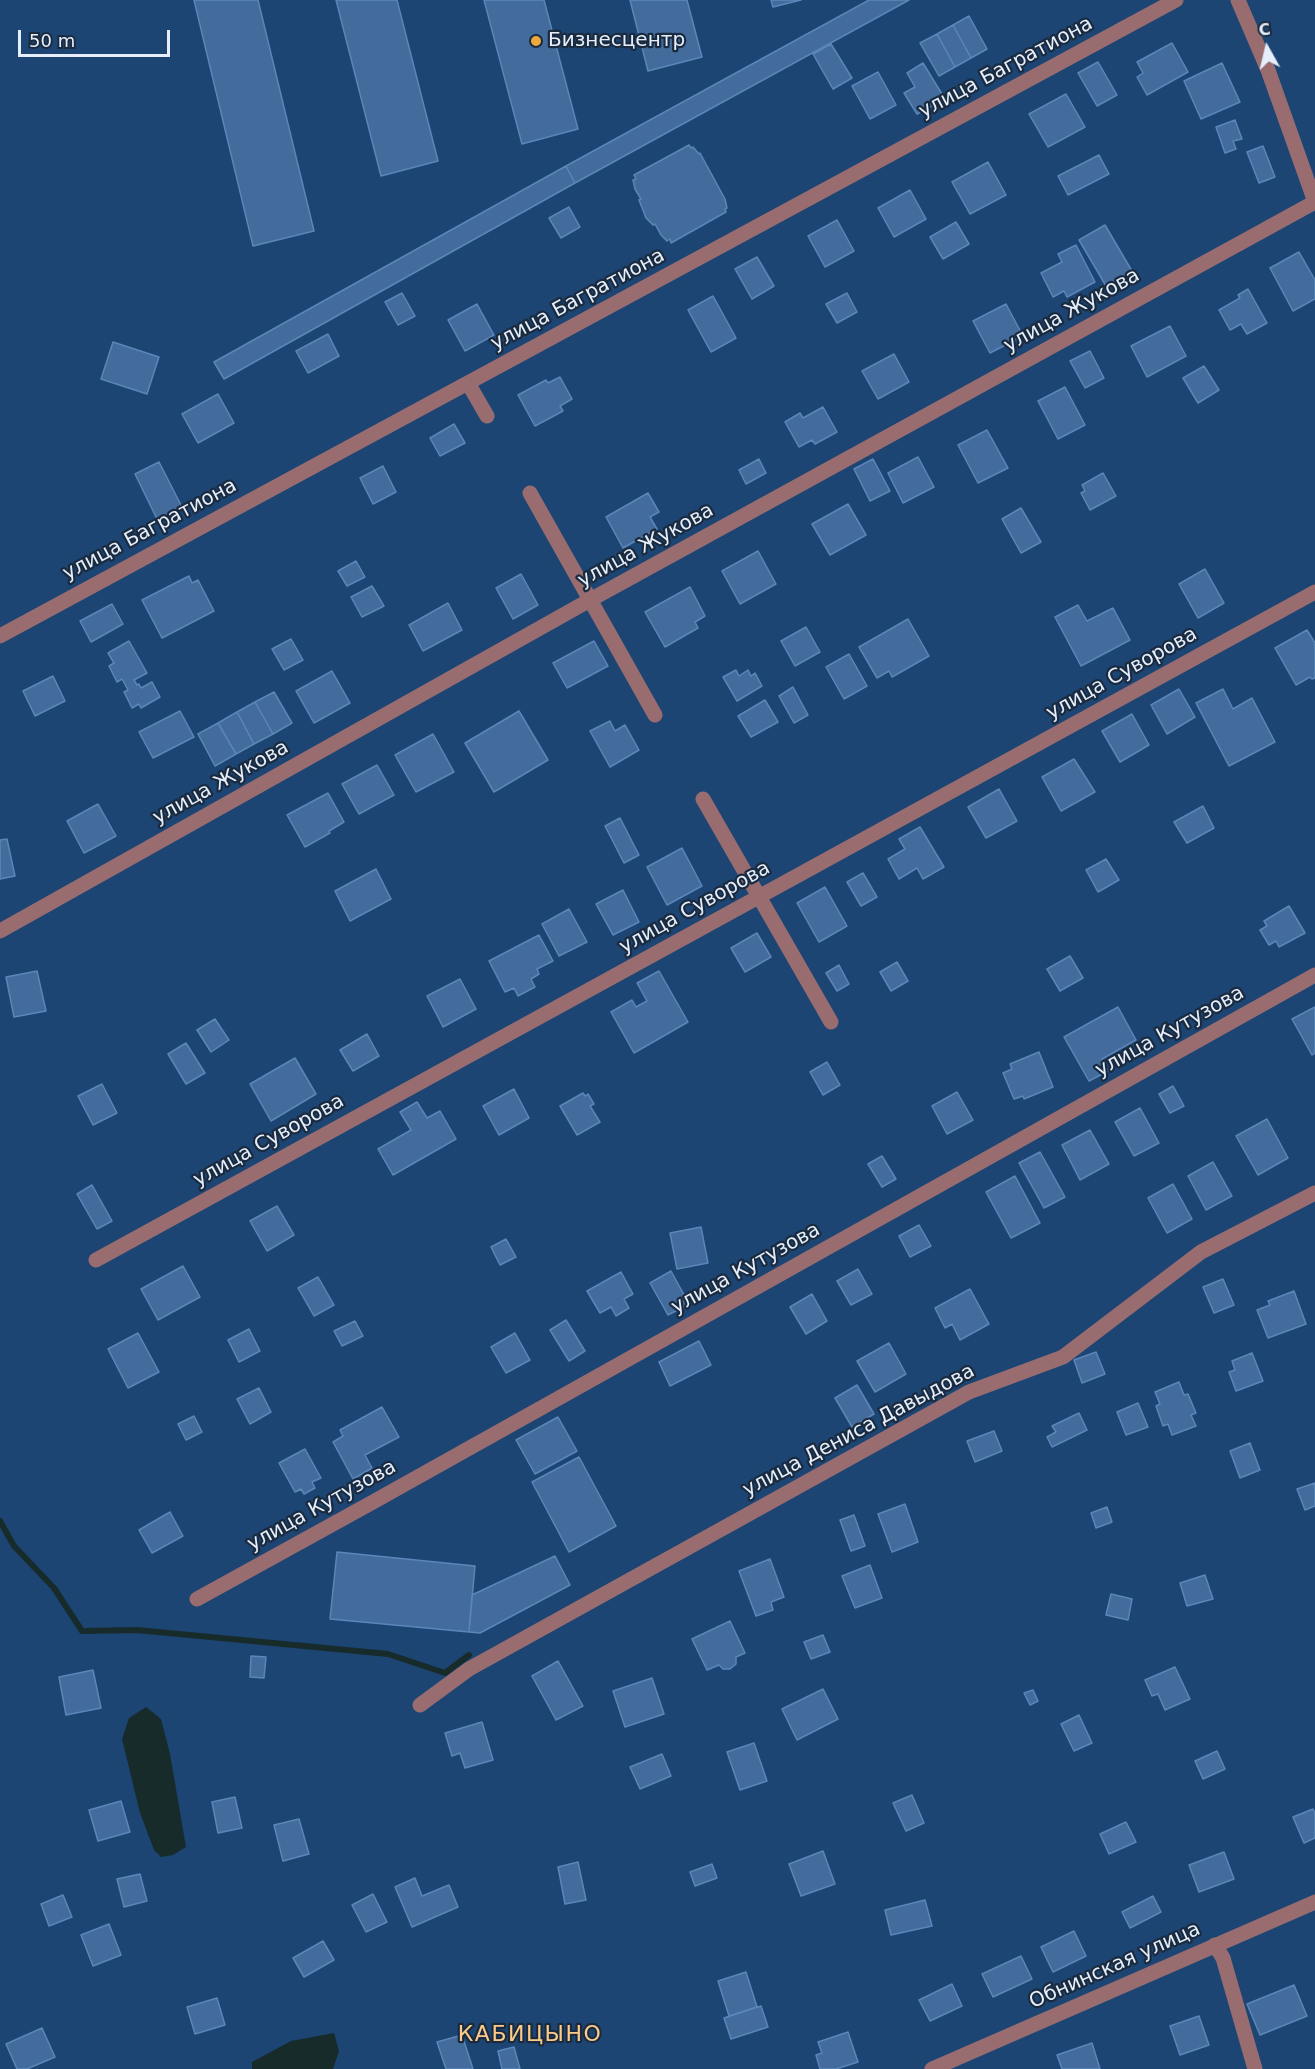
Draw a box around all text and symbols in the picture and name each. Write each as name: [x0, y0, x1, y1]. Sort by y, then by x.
street label: улица Багратиона: [915, 12, 1097, 124]
scale bar: [21, 18, 172, 56]
north arrow: [1237, 18, 1297, 78]
text: С: [1257, 19, 1272, 40]
place label: Бизнесцентр: [548, 29, 685, 53]
text: 50 m: [29, 30, 75, 51]
marker: Бизнесцентр: [529, 34, 543, 48]
street label: улица Багратиона: [487, 244, 669, 356]
street label: улица Жукова: [1000, 264, 1144, 358]
street label: улица Багратиона: [59, 474, 241, 586]
street label: улица Жукова: [574, 499, 718, 593]
street label: улица Суворова: [1042, 623, 1202, 725]
street label: улица Жукова: [149, 736, 293, 830]
street label: улица Суворова: [615, 857, 775, 959]
street label: улица Кутузова: [1091, 981, 1249, 1083]
street label: улица Суворова: [189, 1090, 349, 1192]
street label: улица Кутузова: [667, 1218, 825, 1320]
street label: улица Дениса Давыдова: [739, 1360, 979, 1502]
street label: улица Кутузова: [243, 1455, 401, 1557]
street label: Обнинская улица: [1026, 1918, 1204, 2014]
district label: КАБИЦЫНО: [458, 2022, 602, 2048]

